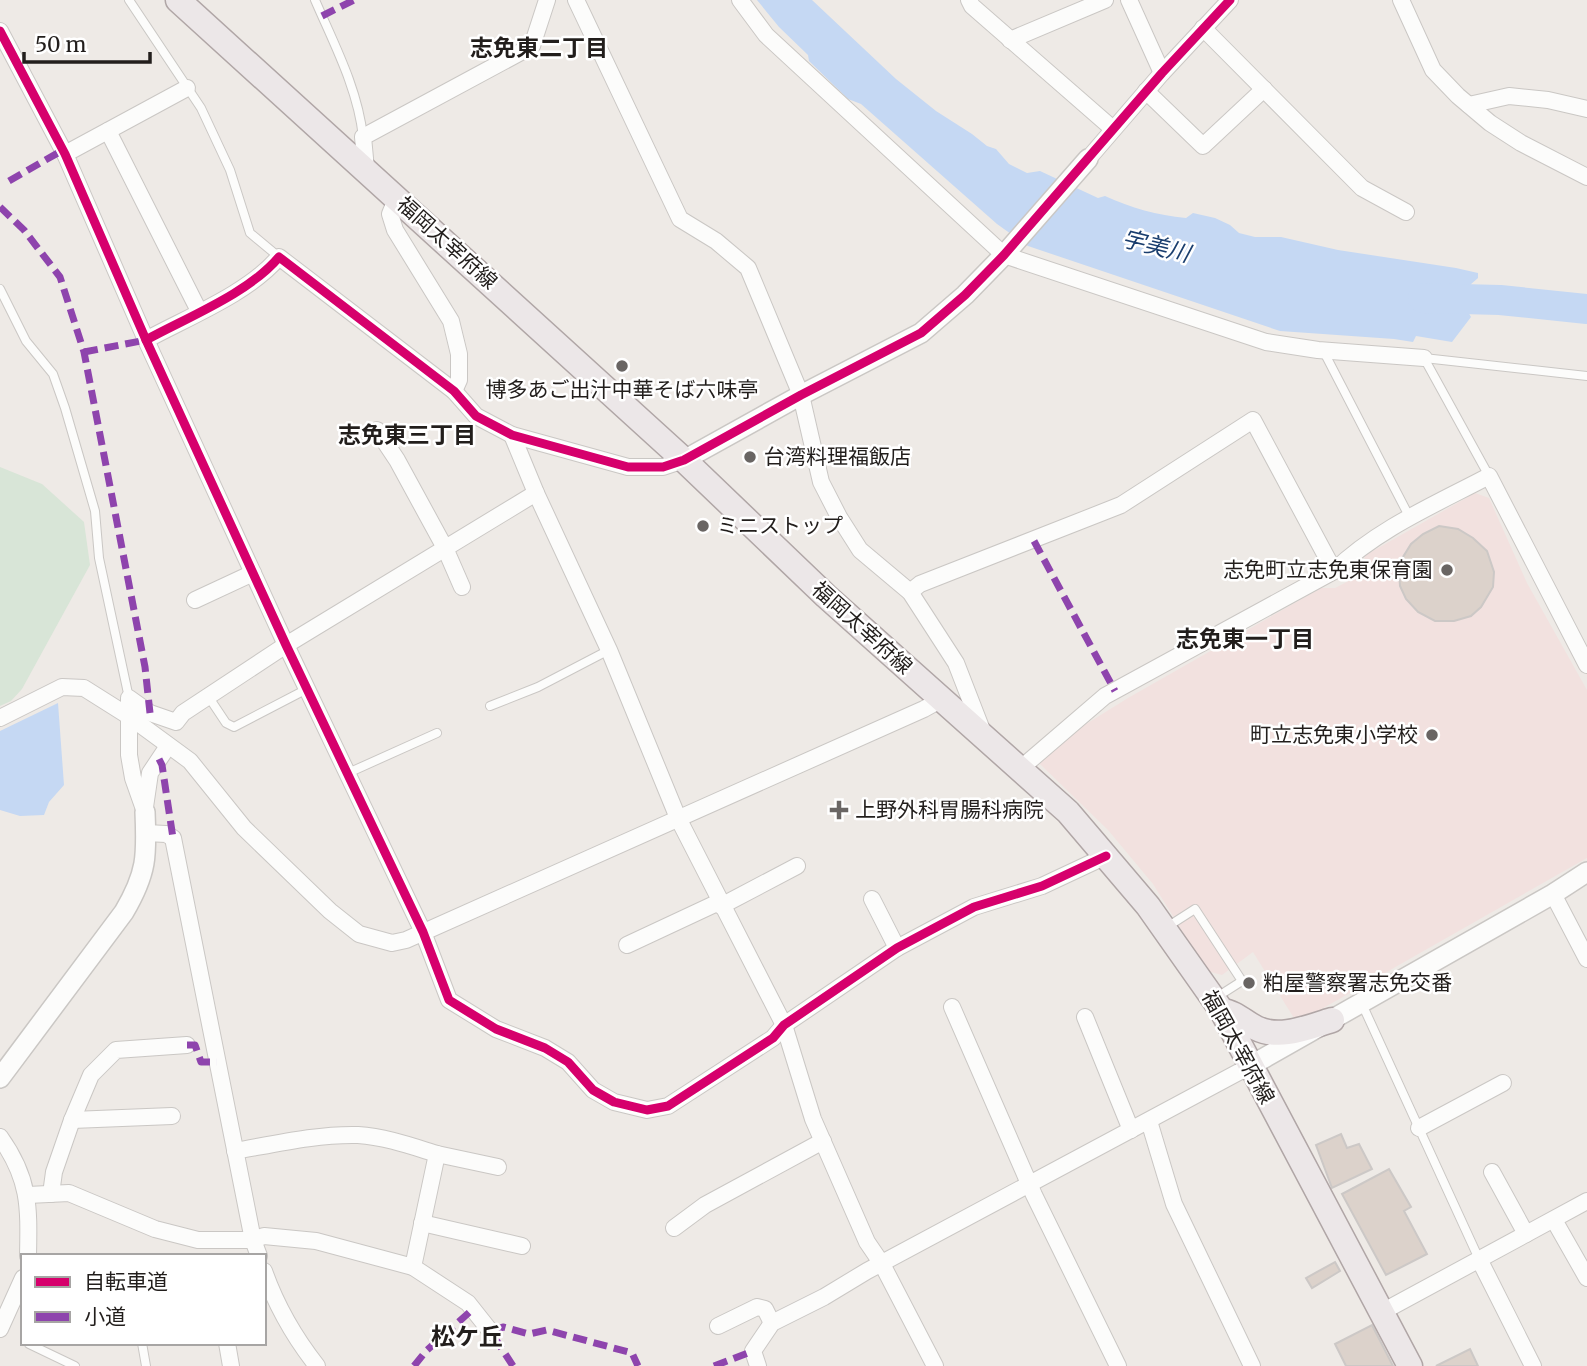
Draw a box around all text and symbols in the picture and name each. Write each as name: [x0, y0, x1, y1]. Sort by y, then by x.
scale bar: [24, 21, 150, 65]
text: 50 m: [35, 31, 86, 58]
district label: 志免東二丁目: [470, 33, 608, 62]
street label: 福岡太宰府線: [391, 190, 503, 295]
water label: 宇美川: [1119, 223, 1196, 269]
marker: 博多あご出汁中華そば六味亭: [614, 358, 630, 374]
place label: 博多あご出汁中華そば六味亭: [486, 376, 759, 403]
district label: 志免東三丁目: [338, 420, 476, 449]
place label: 台湾料理福飯店: [764, 443, 911, 470]
marker: 台湾料理福飯店: [742, 449, 758, 465]
place label: ミニストップ: [717, 512, 843, 539]
marker: ミニストップ: [695, 518, 711, 534]
place label: 志免町立志免東保育園: [1223, 556, 1433, 583]
marker: 志免町立志免東保育園: [1439, 562, 1455, 578]
street label: 福岡太宰府線: [806, 575, 918, 680]
district label: 志免東一丁目: [1176, 624, 1314, 653]
place label: 町立志免東小学校: [1250, 721, 1418, 748]
marker: 町立志免東小学校: [1424, 727, 1440, 743]
place label: 上野外科胃腸科病院: [855, 796, 1044, 823]
marker: 上野外科胃腸科病院: [829, 800, 849, 820]
place label: 粕屋警察署志免交番: [1263, 969, 1452, 996]
marker: 粕屋警察署志免交番: [1241, 975, 1257, 991]
street label: 福岡太宰府線: [1196, 985, 1281, 1108]
legend: [21, 1254, 266, 1345]
text: 自転車道: [84, 1268, 168, 1295]
text: 小道: [84, 1303, 126, 1330]
district label: 松ケ丘: [431, 1321, 503, 1352]

